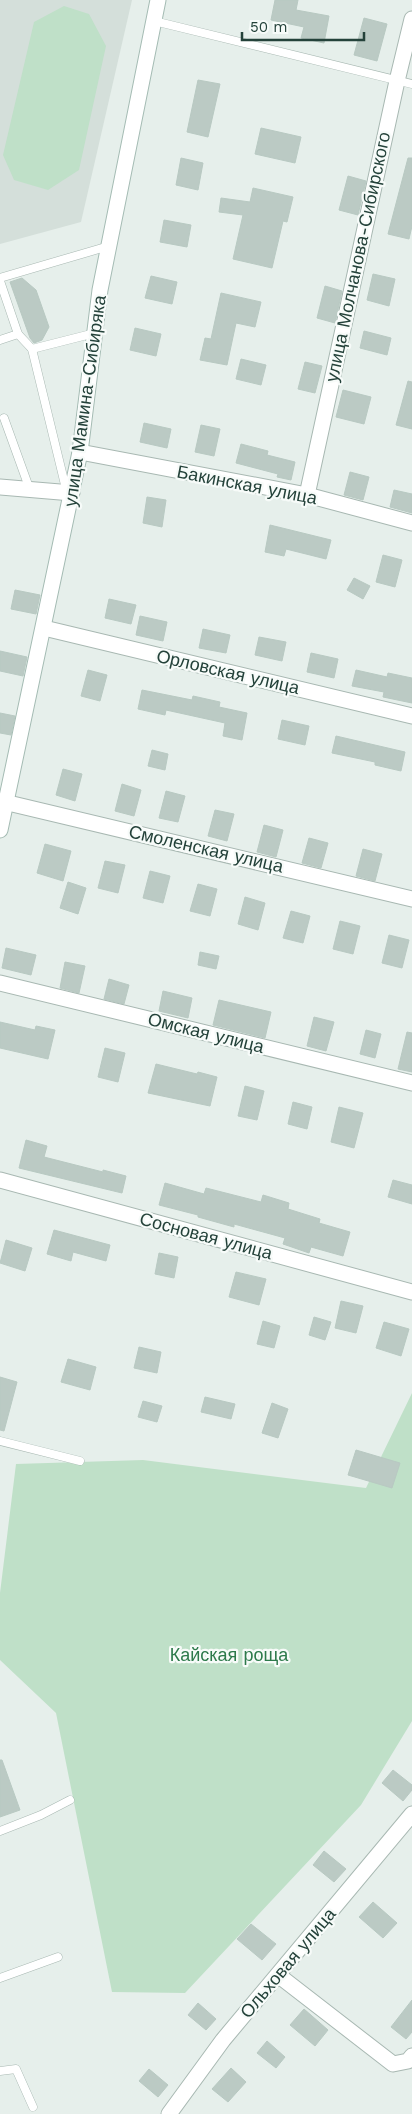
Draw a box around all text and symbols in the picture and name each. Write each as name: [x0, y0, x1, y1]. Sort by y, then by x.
scale bar: [242, 10, 364, 42]
text: 50 m: [250, 18, 287, 36]
street label: улица Молчанова-Сибирского: [321, 130, 394, 384]
street label: улица Мамина-Сибиряка: [59, 293, 110, 508]
street label: Бакинская улица: [175, 461, 320, 509]
street label: Орловская улица: [155, 645, 303, 698]
street label: Смоленская улица: [127, 821, 286, 877]
street label: Омская улица: [146, 1008, 267, 1057]
street label: Сосновая улица: [137, 1208, 276, 1264]
park label: Кайская роща: [170, 1644, 289, 1665]
street label: Ольховая улица: [235, 1903, 340, 2022]

